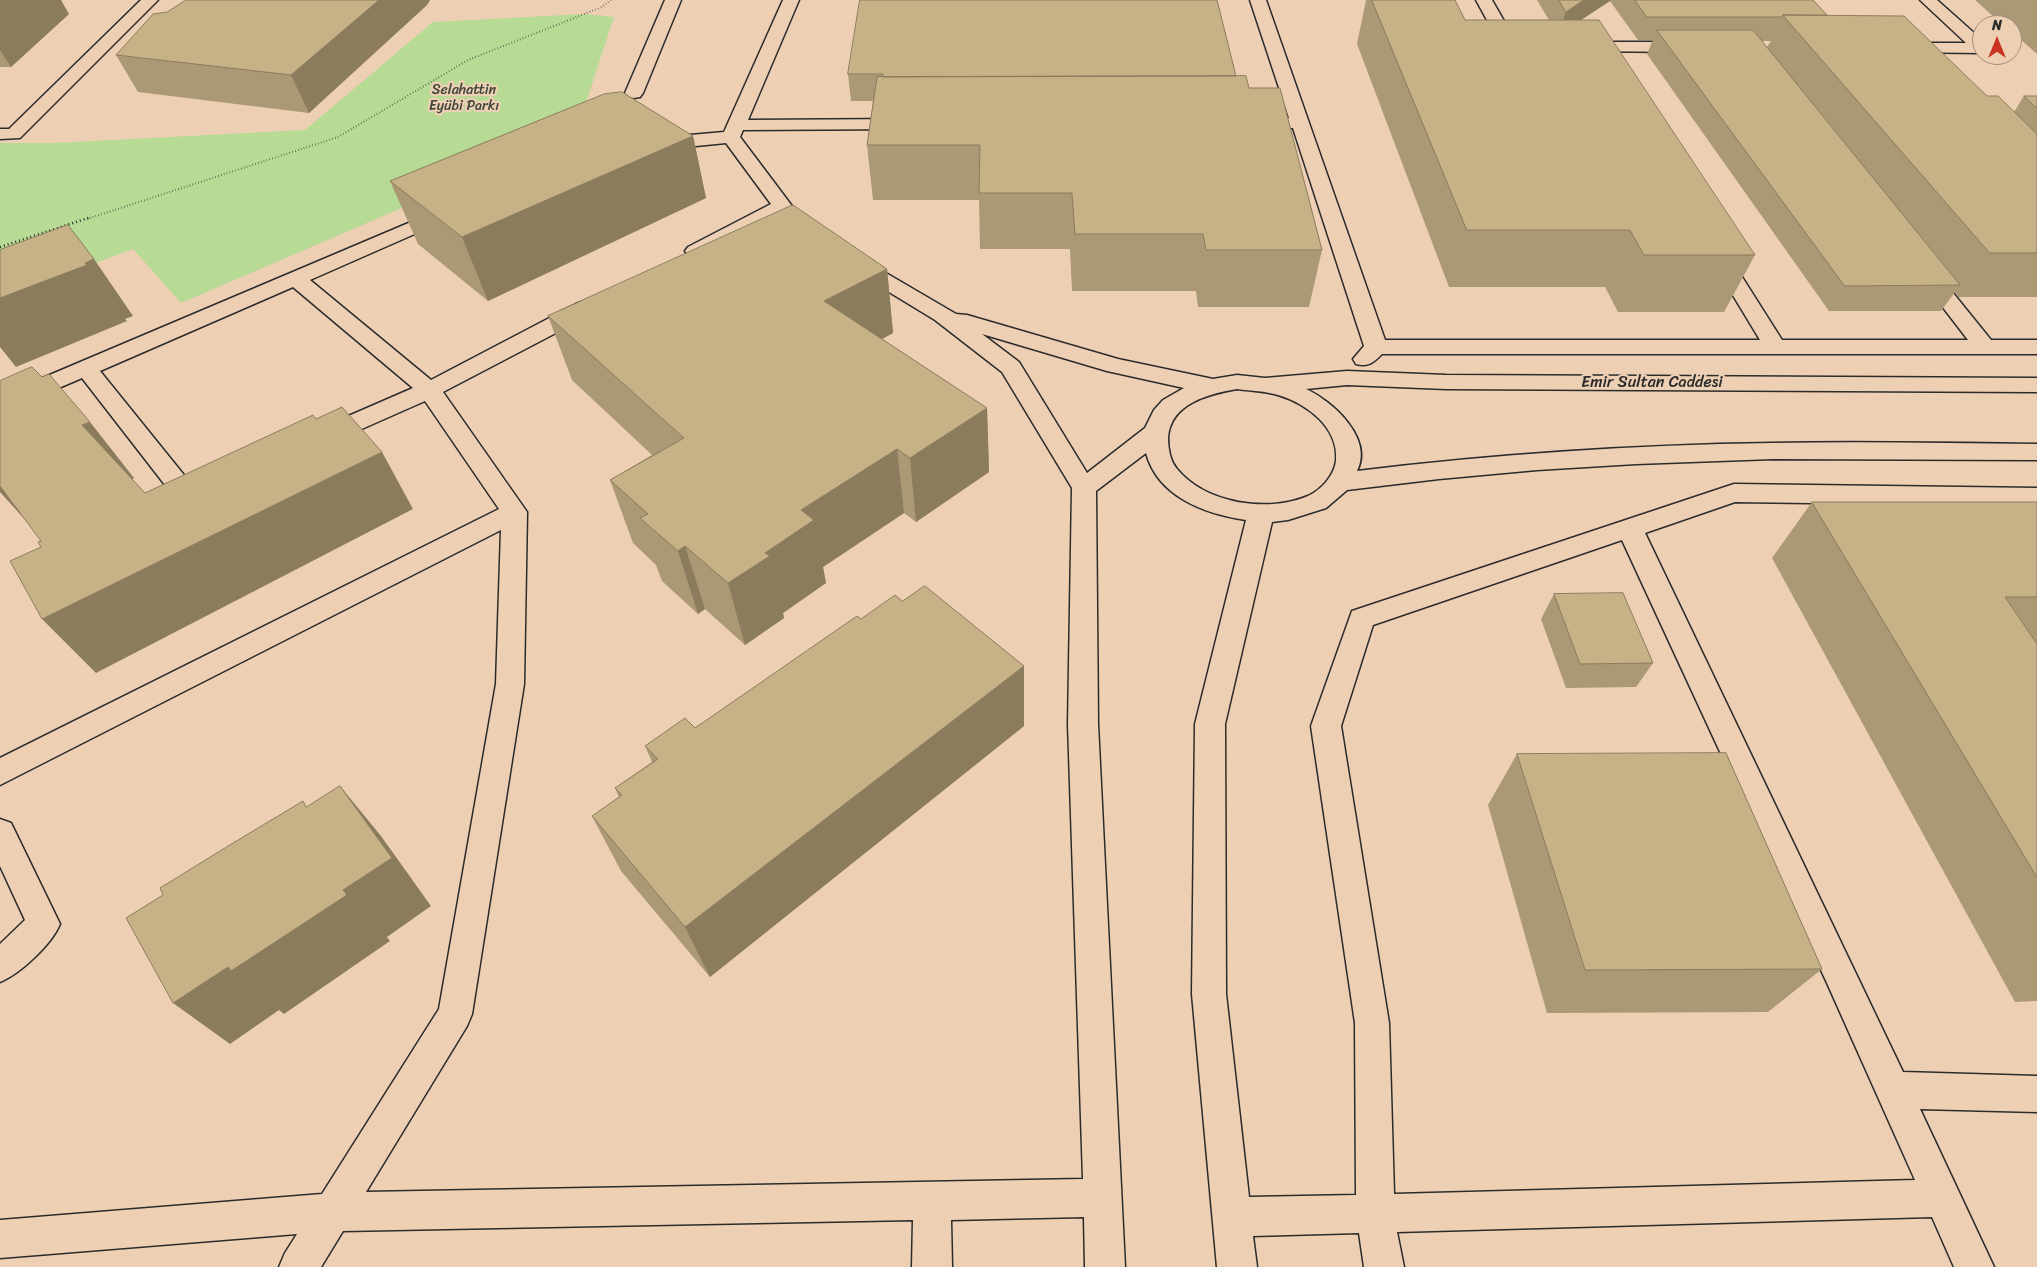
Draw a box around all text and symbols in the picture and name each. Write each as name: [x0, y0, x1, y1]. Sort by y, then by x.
text: N: [1992, 13, 2002, 38]
north arrow: [1972, 15, 2022, 65]
park label: Selahattin Eyübi Parkı: [429, 82, 499, 114]
street label: Emir Sultan Caddesi: [1581, 373, 1723, 393]

